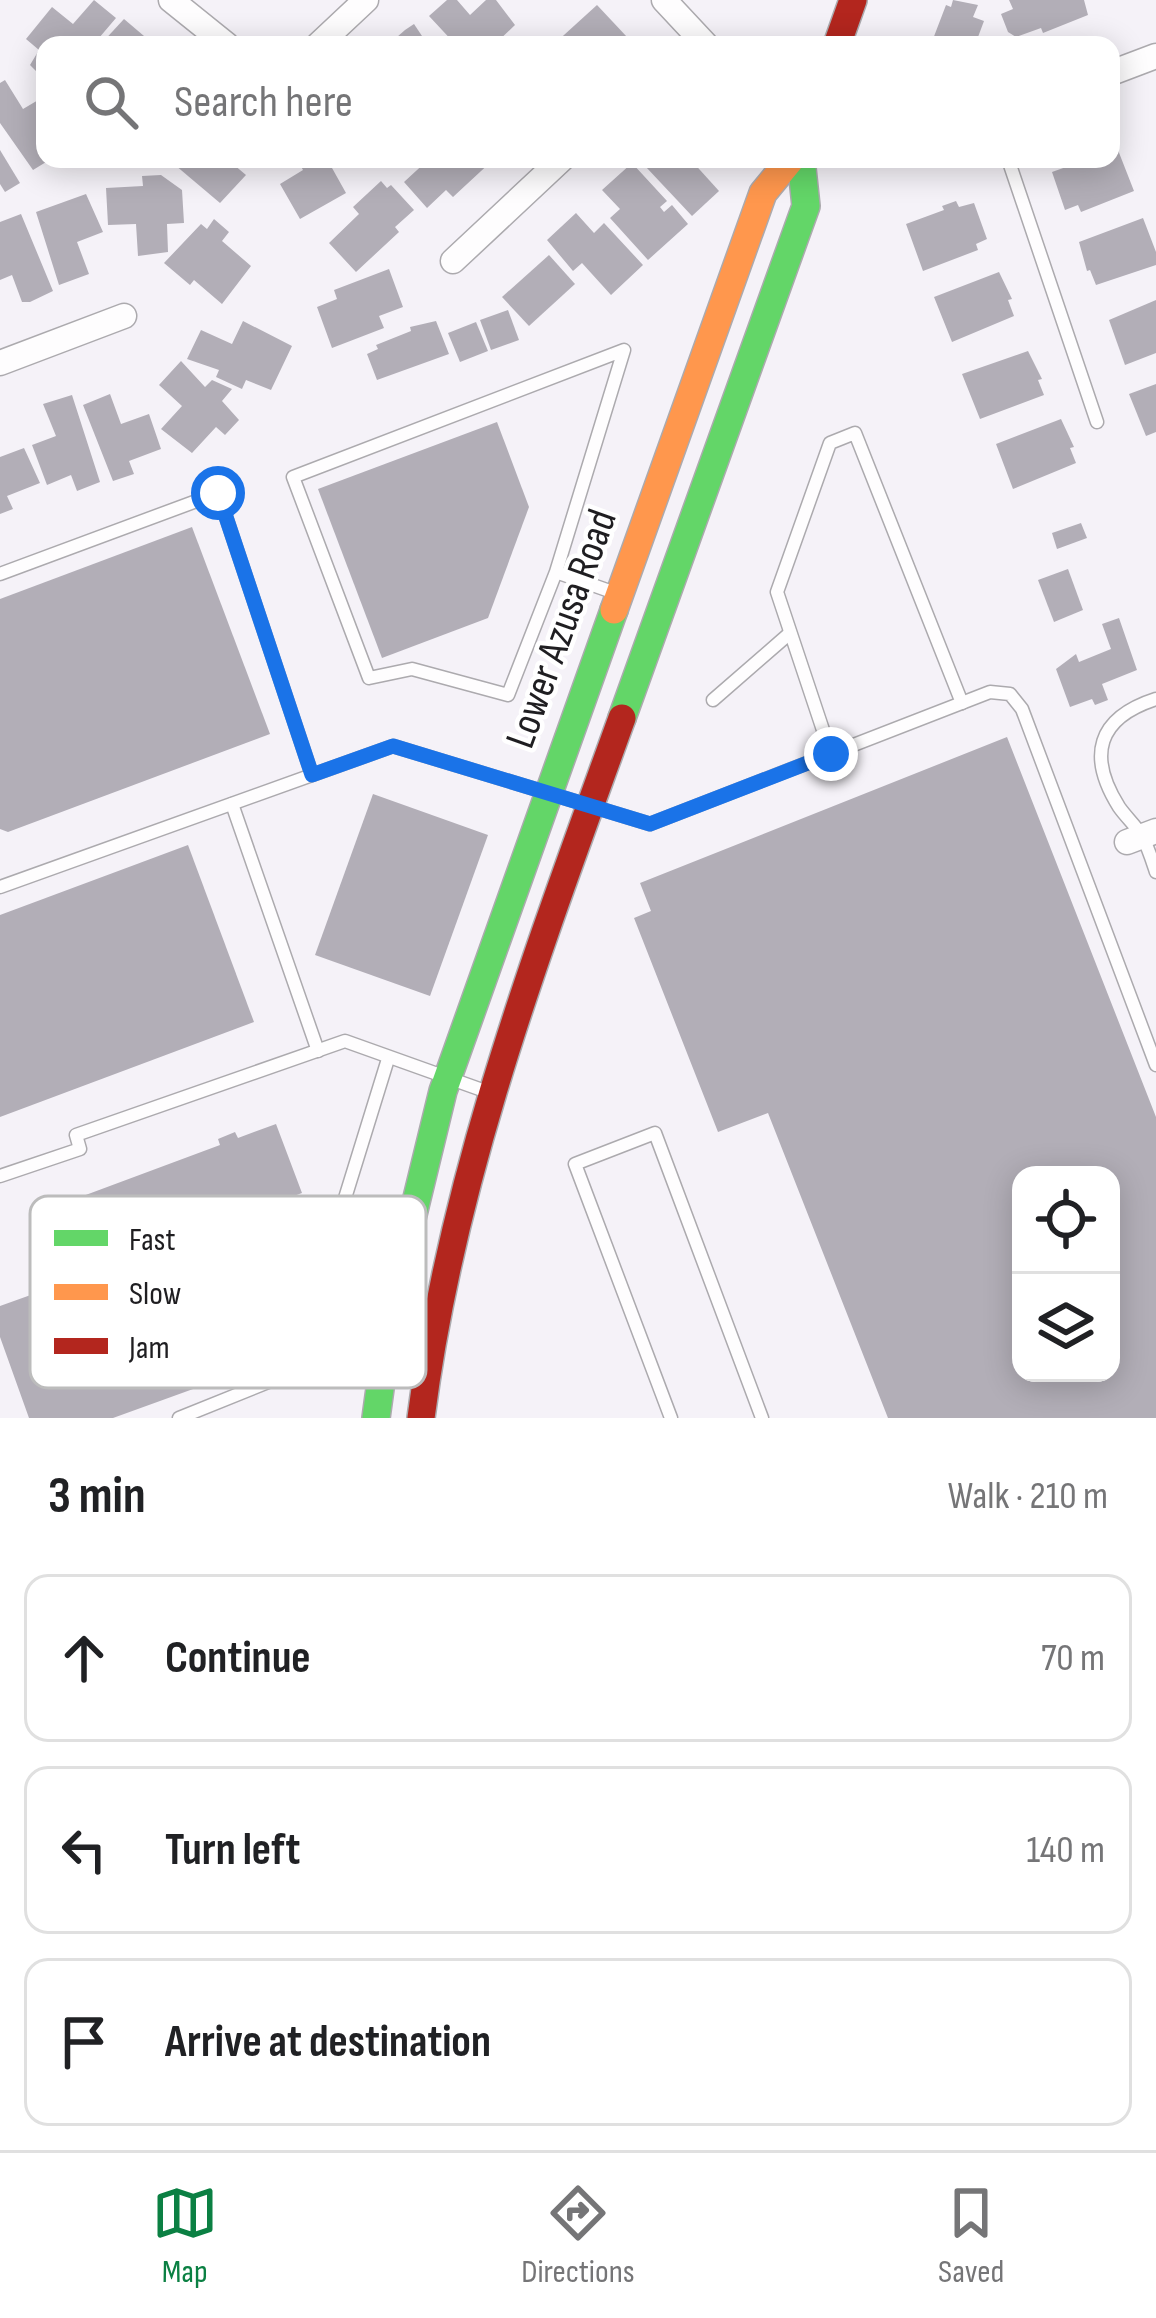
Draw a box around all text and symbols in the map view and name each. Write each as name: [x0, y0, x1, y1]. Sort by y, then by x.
search box: [36, 36, 1120, 168]
icon: search: [78, 69, 144, 135]
text: Search here: [174, 75, 353, 130]
route start: [191, 466, 245, 520]
street label: Lower Azusa Road: [495, 503, 629, 755]
route end: [804, 727, 858, 781]
map controls: [1012, 1166, 1120, 1382]
button: locate: [1012, 1166, 1120, 1274]
legend: [30, 1196, 426, 1388]
text: Fast: [129, 1220, 176, 1260]
text: Slow: [129, 1274, 181, 1314]
button: layers: [1012, 1274, 1120, 1382]
text: Jam: [128, 1328, 170, 1368]
text: 3 min: [48, 1466, 146, 1527]
text: Walk · 210 m: [948, 1473, 1108, 1520]
icon: ahead: [51, 1625, 117, 1691]
text: Continue: [165, 1631, 311, 1686]
text: 70 m: [1041, 1635, 1105, 1682]
icon: left: [51, 1817, 117, 1883]
text: Turn left: [165, 1823, 300, 1878]
text: 140 m: [1026, 1827, 1105, 1874]
icon: arrive: [51, 2009, 117, 2075]
text: Arrive at destination: [165, 2015, 491, 2070]
tab: Map: [152, 2180, 218, 2292]
tab: Directions: [521, 2180, 635, 2292]
tab: Saved: [938, 2180, 1004, 2292]

